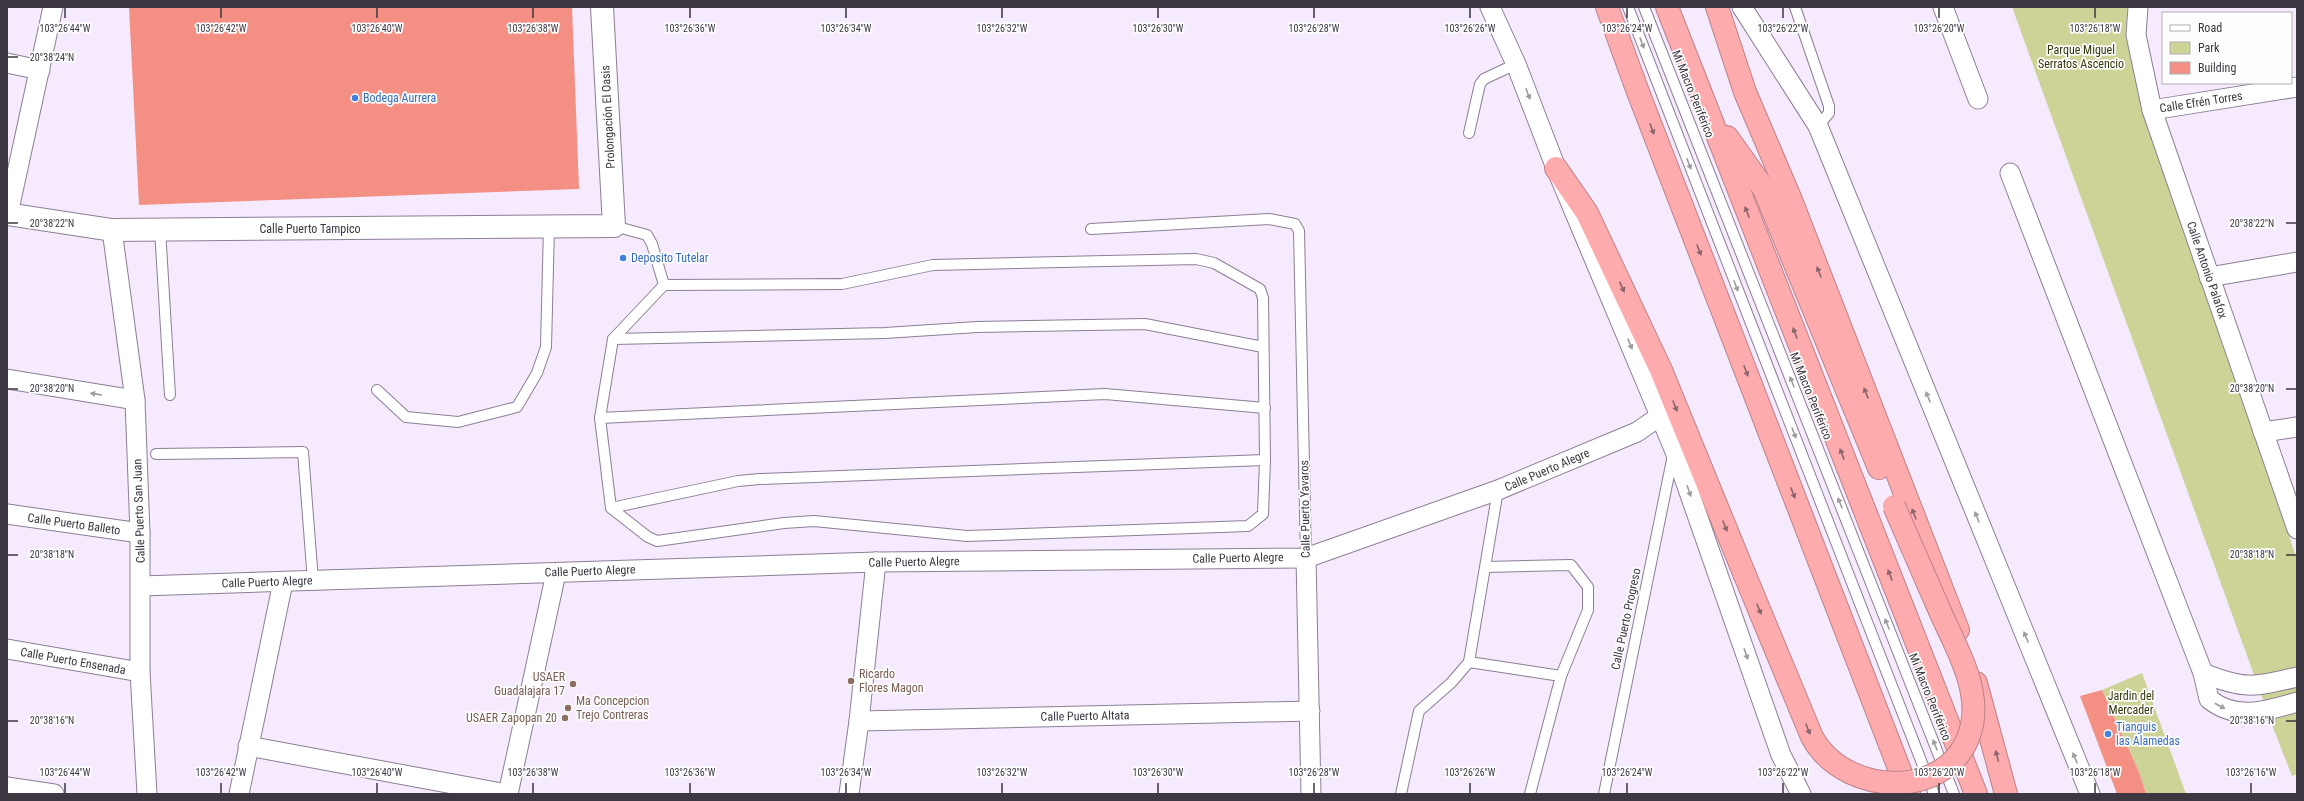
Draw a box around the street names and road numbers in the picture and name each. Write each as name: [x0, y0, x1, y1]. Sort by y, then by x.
street label: Mi Macro Periférico: [1669, 48, 1717, 140]
street label: Prolongación El Oasis: [598, 65, 618, 169]
street label: Calle Efrén Torres: [2159, 89, 2243, 115]
street label: Calle Antonio Palafox: [2184, 220, 2230, 320]
street label: Calle Puerto Tampico: [259, 222, 361, 236]
street label: Mi Macro Periférico: [1787, 350, 1835, 442]
street label: Calle Puerto Alegre: [1502, 446, 1592, 494]
street label: Calle Puerto San Juan: [130, 458, 148, 563]
street label: Calle Puerto Yavaros: [1297, 460, 1313, 558]
street label: Calle Puerto Balleto: [27, 511, 121, 537]
street label: Calle Puerto Alegre: [1192, 550, 1284, 566]
street label: Calle Puerto Alegre: [868, 554, 960, 570]
street label: Calle Puerto Alegre: [544, 562, 636, 580]
street label: Calle Puerto Progreso: [1608, 567, 1644, 671]
street label: Calle Puerto Alegre: [221, 573, 313, 591]
street label: Calle Puerto Ensenada: [19, 645, 127, 677]
street label: Mi Macro Periférico: [1906, 651, 1954, 743]
street label: Calle Puerto Altata: [1040, 708, 1130, 724]

